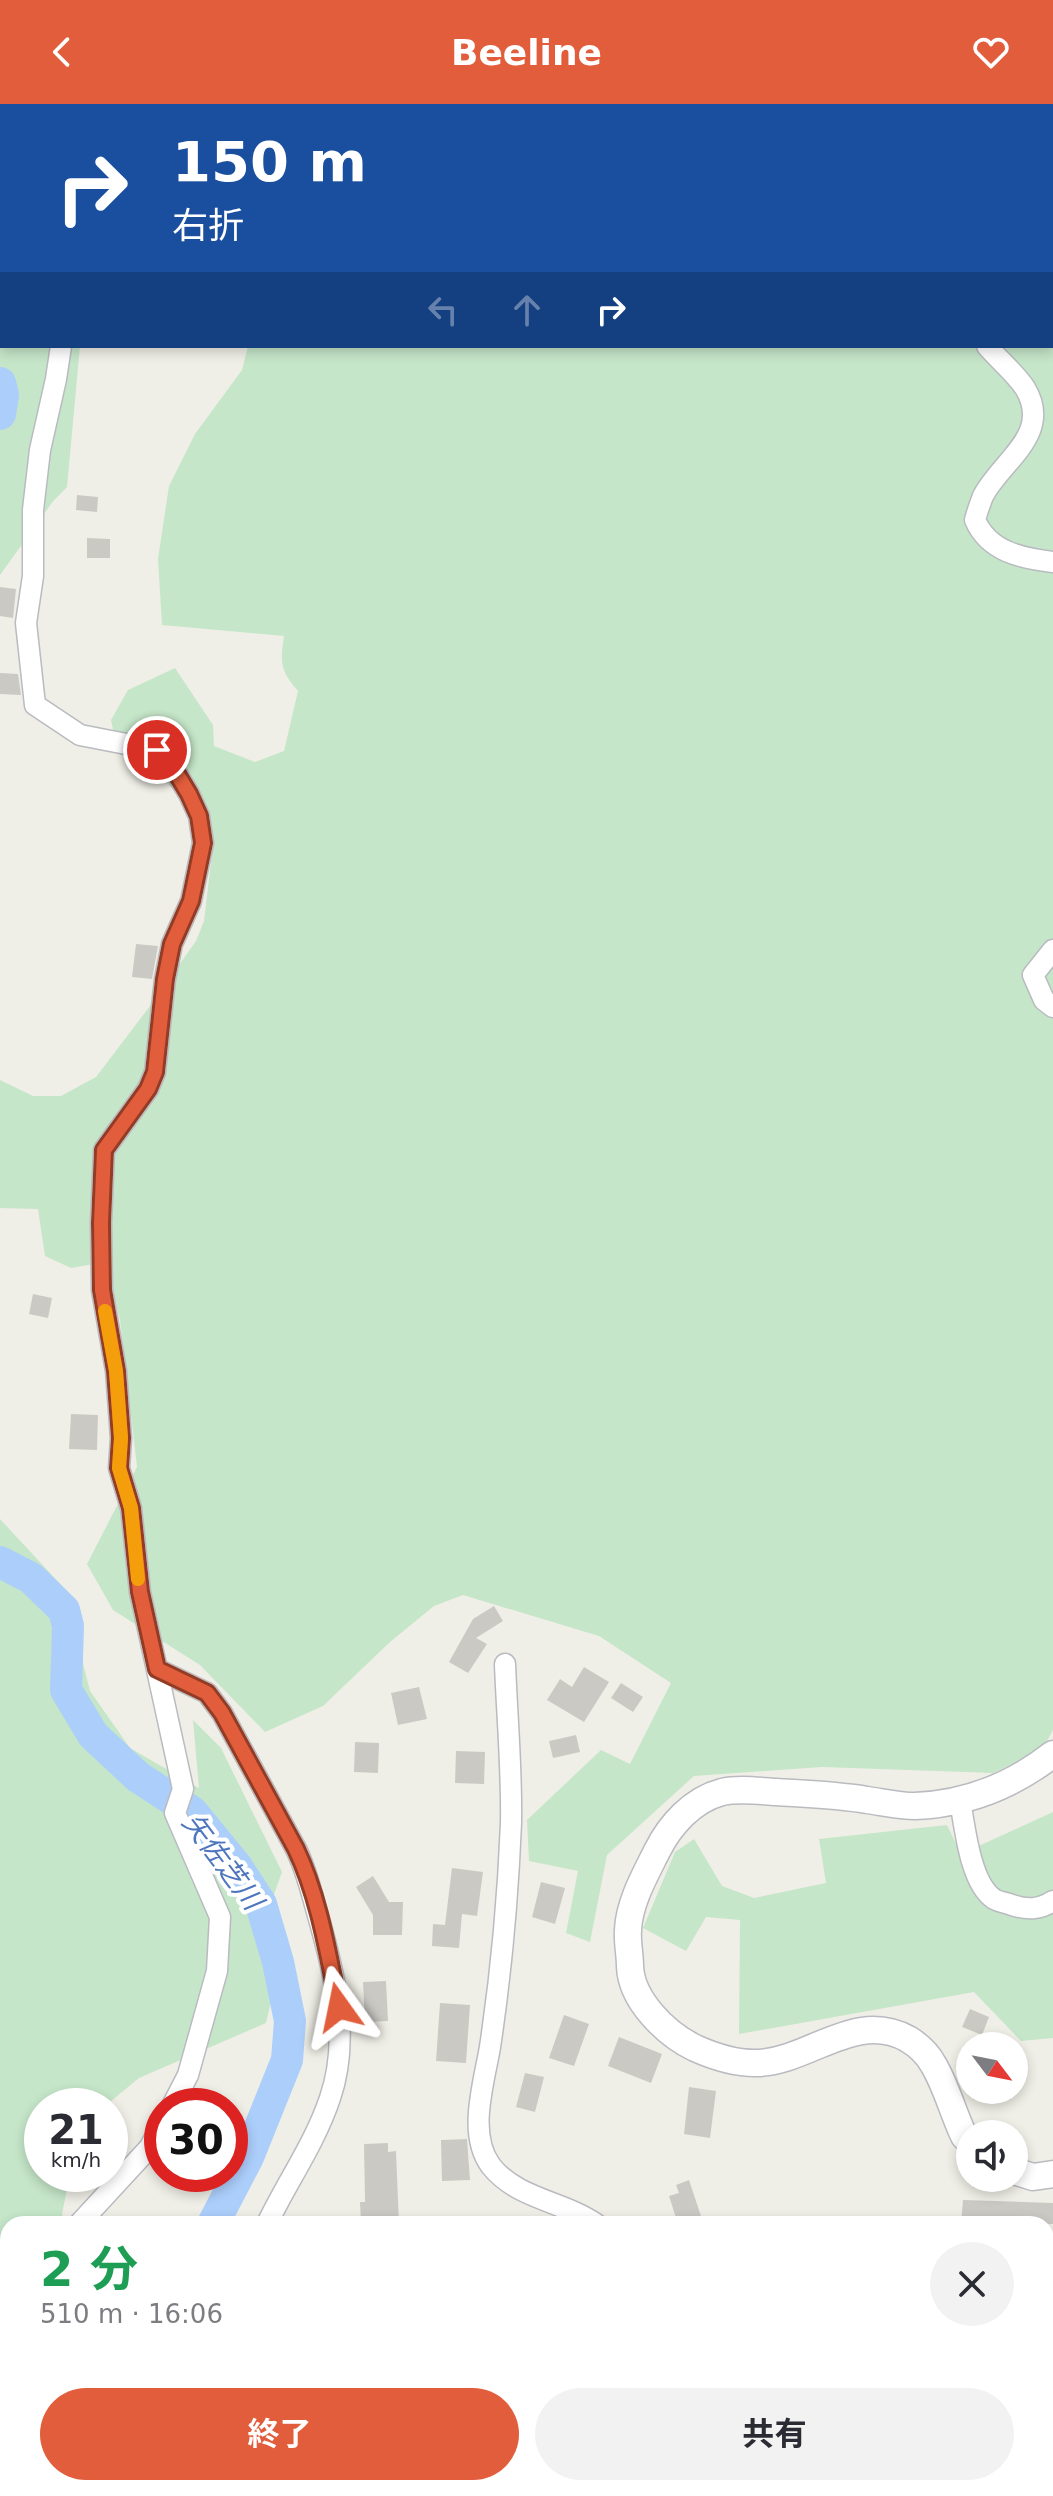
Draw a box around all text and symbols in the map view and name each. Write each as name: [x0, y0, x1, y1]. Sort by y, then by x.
icon: back: [40, 30, 84, 74]
icon: heart: [969, 30, 1013, 74]
text: Beeline: [451, 32, 602, 73]
text: 150 m: [172, 129, 367, 194]
icon: right: [40, 136, 144, 240]
text: 右折: [172, 205, 244, 246]
icon: left: [421, 288, 465, 332]
icon: ahead: [505, 288, 549, 332]
icon: right: [589, 288, 633, 332]
pin: [123, 716, 191, 784]
icon: arrive: [135, 728, 179, 772]
water label: 矢佐芝川: [176, 1807, 271, 1918]
position arrow: [297, 1965, 381, 2049]
north arrow: [956, 2032, 1028, 2104]
map controls: [956, 2032, 1028, 2192]
speed limit sign: 30: [144, 2088, 248, 2192]
text: 21: [48, 2107, 104, 2153]
button: sound: [956, 2120, 1028, 2192]
text: km/h: [51, 2148, 101, 2172]
text: 2 分: [40, 2241, 138, 2297]
button: close: [930, 2242, 1014, 2326]
text: 510 m · 16:06: [40, 2299, 223, 2329]
button: 終了: [40, 2388, 519, 2480]
button: 共有: [535, 2388, 1014, 2480]

